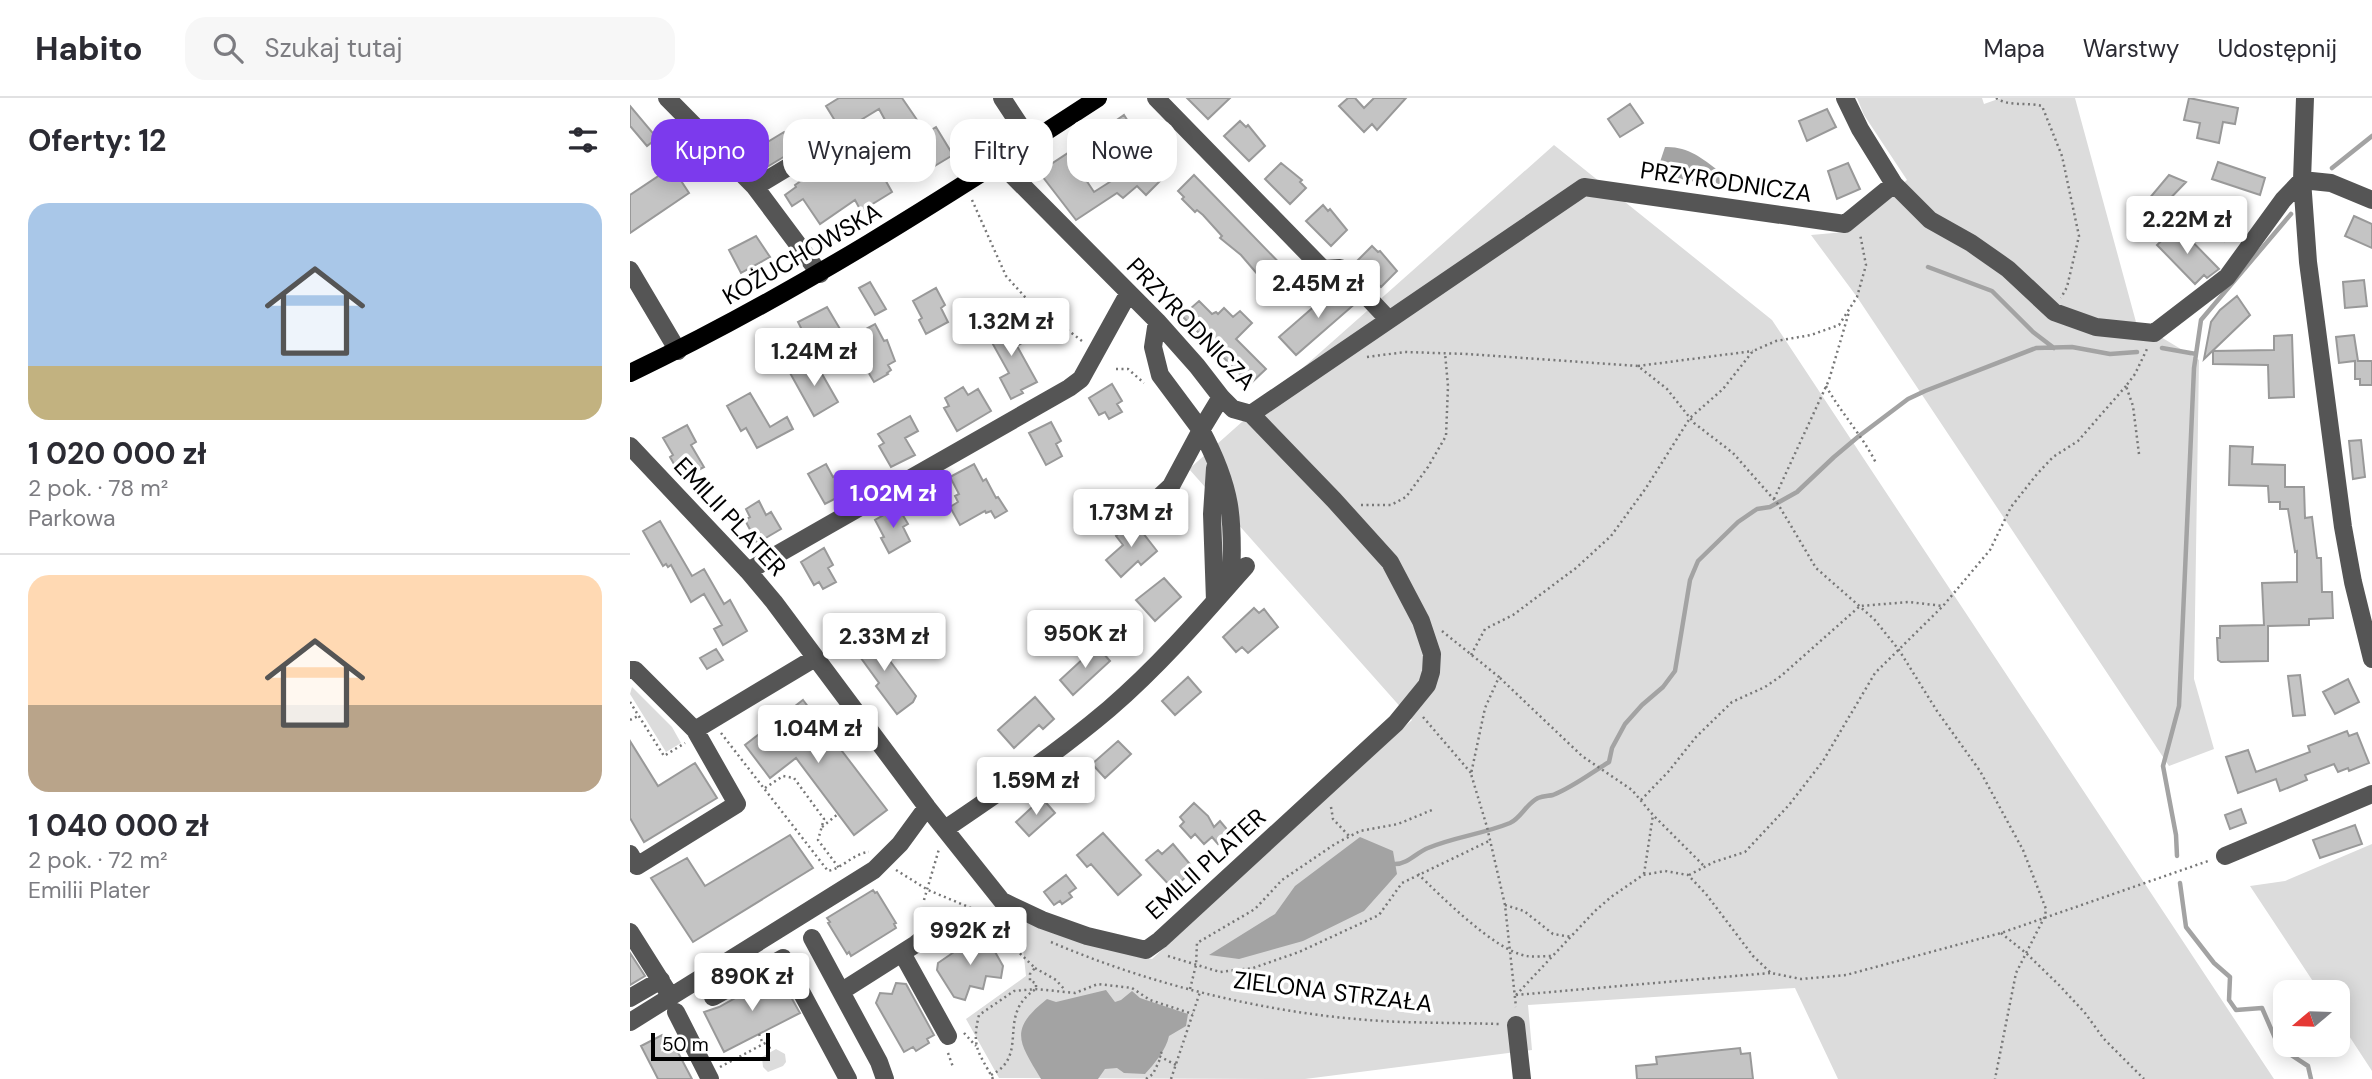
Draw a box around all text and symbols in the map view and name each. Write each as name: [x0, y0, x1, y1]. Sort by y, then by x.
search box: [185, 17, 675, 80]
text: Habito: [35, 27, 143, 70]
icon: search: [209, 29, 247, 67]
text: Szukaj tutaj: [265, 31, 403, 65]
text: Mapa: [1983, 33, 2045, 64]
text: Warstwy: [2083, 33, 2179, 64]
text: Udostępnij: [2217, 33, 2337, 64]
chip: Kupno: [651, 119, 769, 182]
chip: Wynajem: [783, 119, 936, 182]
chip: Filtry: [950, 119, 1053, 182]
chip: Nowe: [1067, 119, 1177, 182]
text: Oferty: 12: [28, 121, 166, 160]
icon: filters: [564, 121, 602, 159]
street label: PRZYRODNICZA: [1638, 154, 1814, 209]
street label: KOŻUCHOWSKA: [717, 195, 887, 312]
pin: 2.22M zł: [2115, 197, 2259, 256]
text: 2.22M zł: [2142, 204, 2232, 234]
icon: home: [252, 248, 378, 374]
street label: PRZYRODNICZA: [1120, 251, 1263, 397]
pin: 2.45M zł: [1246, 260, 1390, 320]
text: 2.45M zł: [1272, 268, 1364, 298]
pin: 1.32M zł: [939, 299, 1083, 358]
text: 1.32M zł: [968, 306, 1054, 336]
pin: 1.24M zł: [742, 328, 886, 388]
text: 1.24M zł: [771, 336, 857, 366]
text: 1 020 000 zł: [28, 434, 206, 473]
street label: EMILII PLATER: [667, 451, 793, 583]
pin: 1.02M zł: [821, 470, 965, 530]
text: 2 pok. · 78 m²: [28, 473, 168, 503]
text: 1.02M zł: [850, 478, 936, 508]
pin: 1.73M zł: [1059, 490, 1203, 549]
text: 1.73M zł: [1089, 497, 1173, 527]
text: Parkowa: [28, 503, 115, 533]
pin: 950K zł: [1020, 610, 1150, 670]
pin: 2.33M zł: [812, 614, 956, 673]
text: 950K zł: [1043, 618, 1127, 648]
icon: home: [252, 620, 378, 746]
text: 2.33M zł: [839, 621, 929, 651]
pin: 1.04M zł: [746, 706, 890, 765]
text: 1.04M zł: [774, 713, 862, 743]
pin: 1.59M zł: [964, 758, 1108, 817]
text: 1.59M zł: [993, 765, 1079, 795]
street label: EMILII PLATER: [1139, 801, 1272, 926]
text: 1 040 000 zł: [28, 806, 209, 845]
text: 2 pok. · 72 m²: [28, 845, 167, 875]
text: Emilii Plater: [28, 875, 150, 905]
pin: 992K zł: [905, 908, 1035, 967]
text: 992K zł: [930, 915, 1010, 945]
pin: 890K zł: [687, 954, 817, 1013]
text: 890K zł: [710, 961, 794, 991]
street label: ZIELONA STRZAŁA: [1232, 964, 1434, 1019]
north arrow: [2273, 980, 2350, 1057]
map controls: [2273, 980, 2350, 1057]
scale bar: [651, 1030, 770, 1062]
text: 50 m: [662, 1032, 709, 1057]

